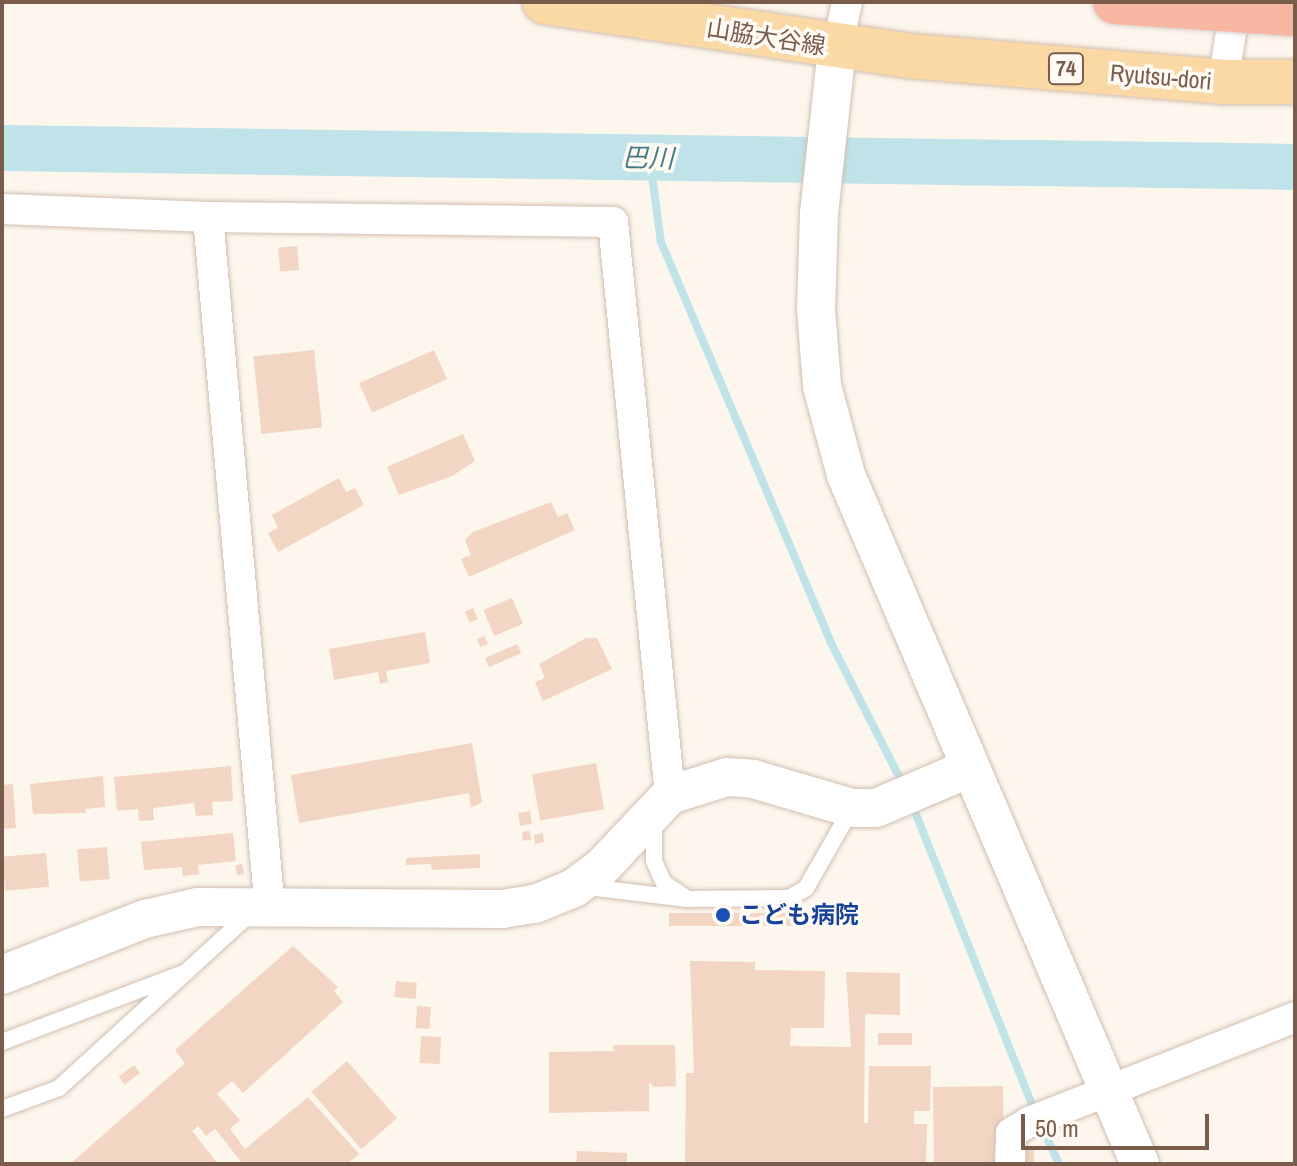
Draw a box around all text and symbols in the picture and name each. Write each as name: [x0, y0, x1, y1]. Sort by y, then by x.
street label: 山脇大谷線: [704, 13, 828, 61]
road number: 74: [1046, 51, 1086, 87]
street label: Ryutsu-dori: [1109, 58, 1213, 96]
water label: 巴川: [622, 142, 674, 174]
place label: こども病院: [739, 901, 859, 929]
marker: こども病院: [714, 906, 732, 924]
scale bar: [1025, 1098, 1213, 1148]
text: 50 m: [1035, 1112, 1079, 1144]

